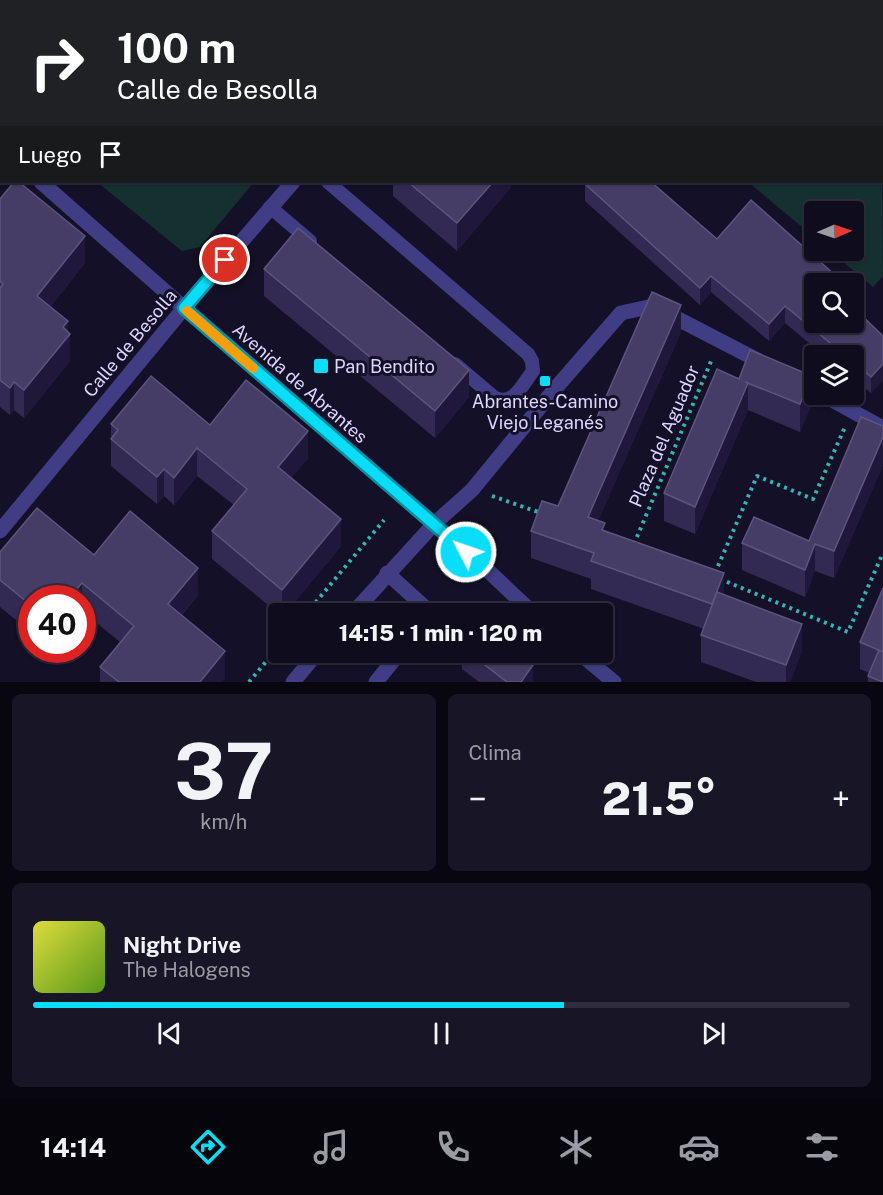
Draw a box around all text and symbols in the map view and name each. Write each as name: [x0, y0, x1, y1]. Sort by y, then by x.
text: 100 m: [117, 23, 236, 72]
icon: right: [18, 24, 96, 102]
text: Calle de Besolla: [117, 73, 318, 105]
icon: arrive: [94, 138, 127, 171]
text: Luego: [18, 142, 82, 168]
north arrow: [804, 201, 864, 261]
map controls: [804, 201, 864, 405]
pin: [199, 234, 250, 285]
icon: arrive: [208, 243, 241, 276]
button: search: [804, 273, 864, 333]
street label: Calle de Besolla: [79, 285, 181, 401]
street label: Avenida de Abrantes: [228, 319, 372, 447]
button: layers: [804, 345, 864, 405]
place label: Pan Bendito: [334, 356, 435, 377]
marker: Pan Bendito: [312, 357, 330, 375]
street label: Plaza del Aguador: [625, 362, 703, 510]
marker: Abrantes-Camino Viejo Leganés: [538, 374, 552, 388]
place label: Abrantes-Camino Viejo Leganés: [472, 391, 618, 433]
position arrow: [434, 520, 498, 584]
speed limit sign: 40: [18, 585, 96, 663]
text: 14:15 · 1 min · 120 m: [339, 620, 542, 646]
text: 37: [174, 725, 273, 817]
text: Clima: [469, 741, 522, 765]
text: 21.5°: [602, 772, 717, 825]
text: −: [469, 780, 487, 818]
text: +: [832, 780, 850, 818]
text: km/h: [200, 810, 247, 834]
text: Night Drive: [123, 932, 241, 958]
text: The Halogens: [123, 958, 251, 982]
icon: previous: [153, 1017, 186, 1050]
icon: pause: [425, 1017, 458, 1050]
icon: next: [697, 1017, 730, 1050]
icon: directions: [187, 1126, 229, 1168]
icon: music: [310, 1126, 352, 1168]
icon: phone: [432, 1126, 474, 1168]
icon: climate: [555, 1126, 597, 1168]
icon: car: [678, 1126, 720, 1168]
icon: filters: [801, 1126, 843, 1168]
text: 14:14: [40, 1131, 106, 1163]

